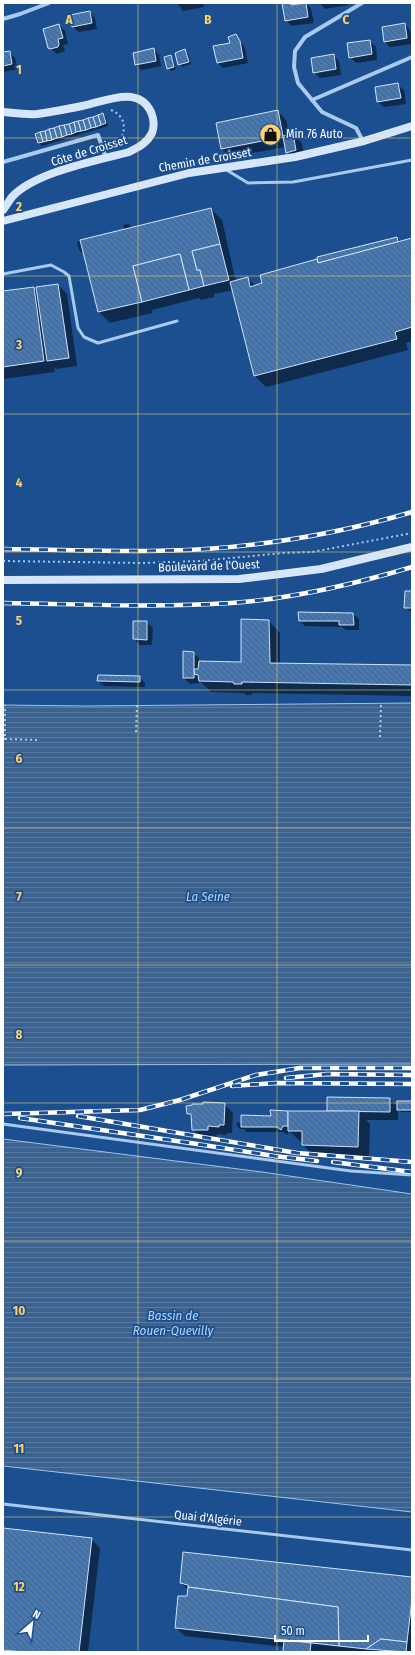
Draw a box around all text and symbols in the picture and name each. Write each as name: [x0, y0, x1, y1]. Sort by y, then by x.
text: A: [64, 12, 73, 27]
text: B: [204, 12, 212, 27]
text: C: [343, 12, 350, 27]
text: 1: [16, 62, 22, 77]
shop icon: Min 76 Auto: [257, 121, 283, 147]
place label: Min 76 Auto: [286, 127, 343, 141]
street label: Côte de Croisset: [49, 133, 129, 169]
street label: Chemin de Croisset: [158, 145, 253, 175]
text: 2: [15, 199, 22, 214]
text: 3: [15, 337, 22, 352]
text: 4: [16, 475, 23, 490]
street label: Boulevard de l'Ouest: [158, 557, 260, 575]
text: 5: [16, 613, 22, 628]
text: 6: [16, 751, 23, 766]
text: 7: [16, 889, 22, 904]
water label: La Seine: [186, 889, 230, 904]
text: 8: [16, 1027, 23, 1042]
text: 9: [16, 1165, 23, 1180]
text: 10: [13, 1303, 25, 1318]
water label: Bassin de Rouen-Quevilly: [133, 1308, 214, 1338]
text: 11: [14, 1441, 24, 1456]
street label: Quai d'Algérie: [173, 1507, 243, 1529]
text: 12: [13, 1579, 25, 1594]
north arrow: [12, 1603, 52, 1643]
text: N: [30, 1607, 42, 1622]
scale bar: [275, 1617, 368, 1643]
text: 50 m: [281, 1624, 305, 1638]

